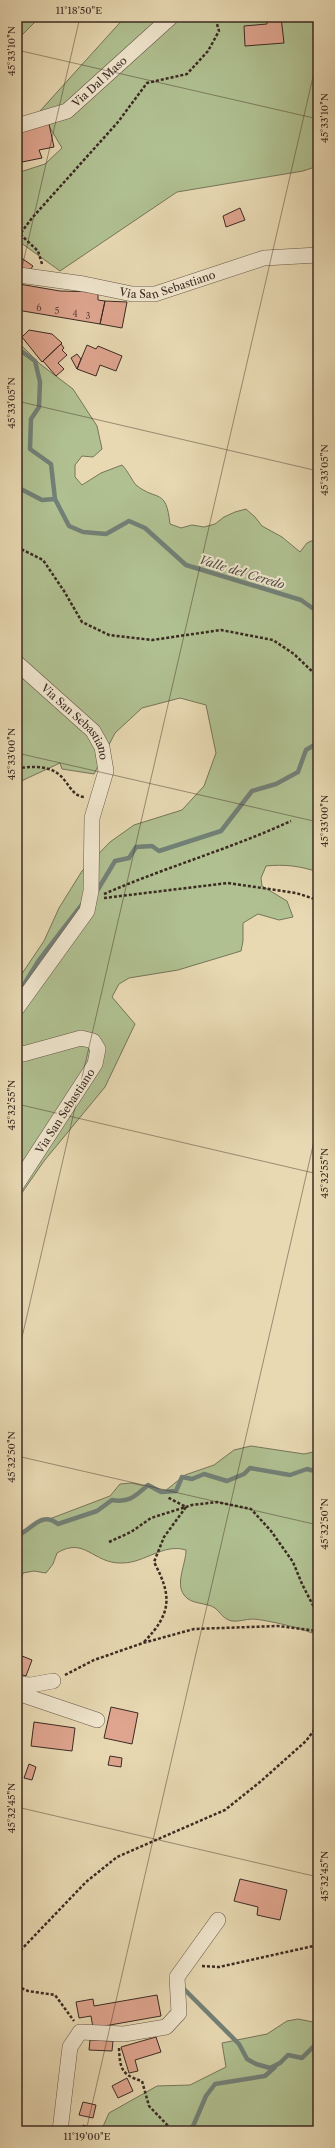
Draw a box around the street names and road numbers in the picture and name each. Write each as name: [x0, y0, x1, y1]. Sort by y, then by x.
street label: Via Dal Maso: [68, 53, 130, 111]
street label: Via San Sebastiano: [117, 267, 217, 302]
street label: Via San Sebastiano: [37, 680, 111, 761]
street label: Via San Sebastiano: [32, 1066, 98, 1157]

